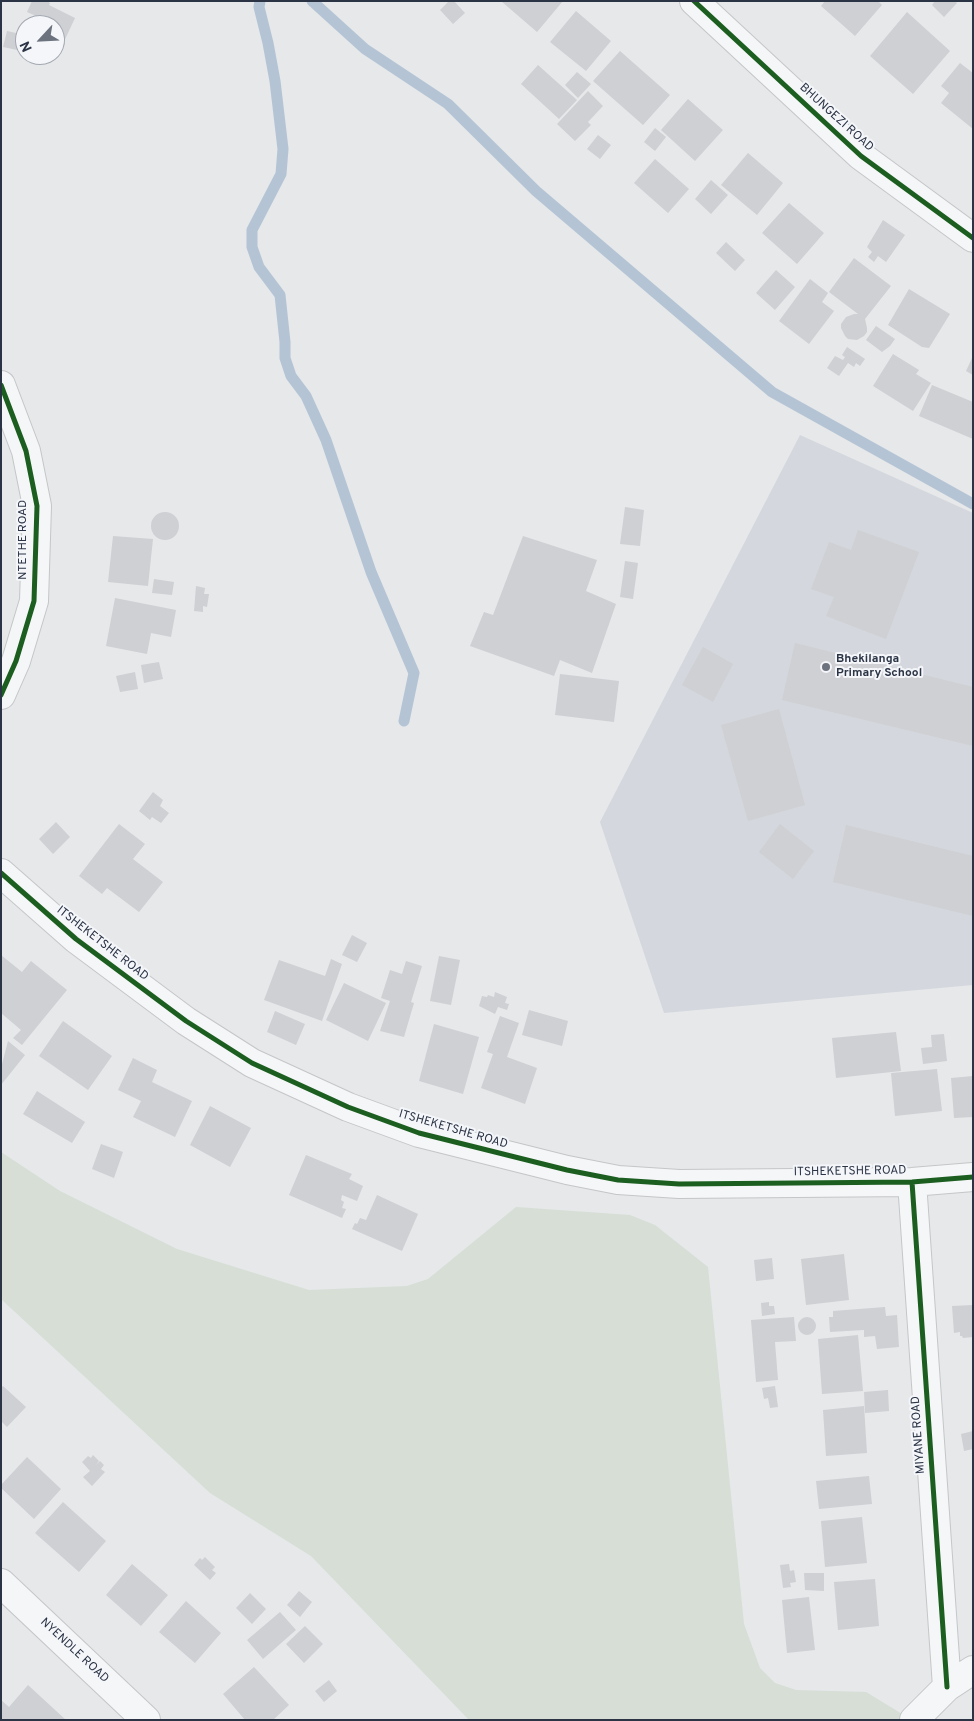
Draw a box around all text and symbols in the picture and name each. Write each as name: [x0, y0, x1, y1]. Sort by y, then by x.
north arrow: [15, 15, 65, 65]
text: N: [17, 38, 37, 54]
street label: BHUNGEZI ROAD: [796, 81, 876, 155]
street label: NTETHE ROAD: [17, 500, 31, 580]
place label: Bhekilanga Primary School: [836, 653, 922, 681]
marker: Bhekilanga Primary School: [820, 661, 832, 673]
street label: ITSHEKETSHE ROAD: [53, 904, 151, 984]
street label: ITSHEKETSHE ROAD: [397, 1108, 509, 1152]
street label: ITSHEKETSHE ROAD: [794, 1164, 906, 1180]
street label: MIYANE ROAD: [909, 1396, 929, 1474]
street label: NYENDLE ROAD: [37, 1616, 111, 1686]

